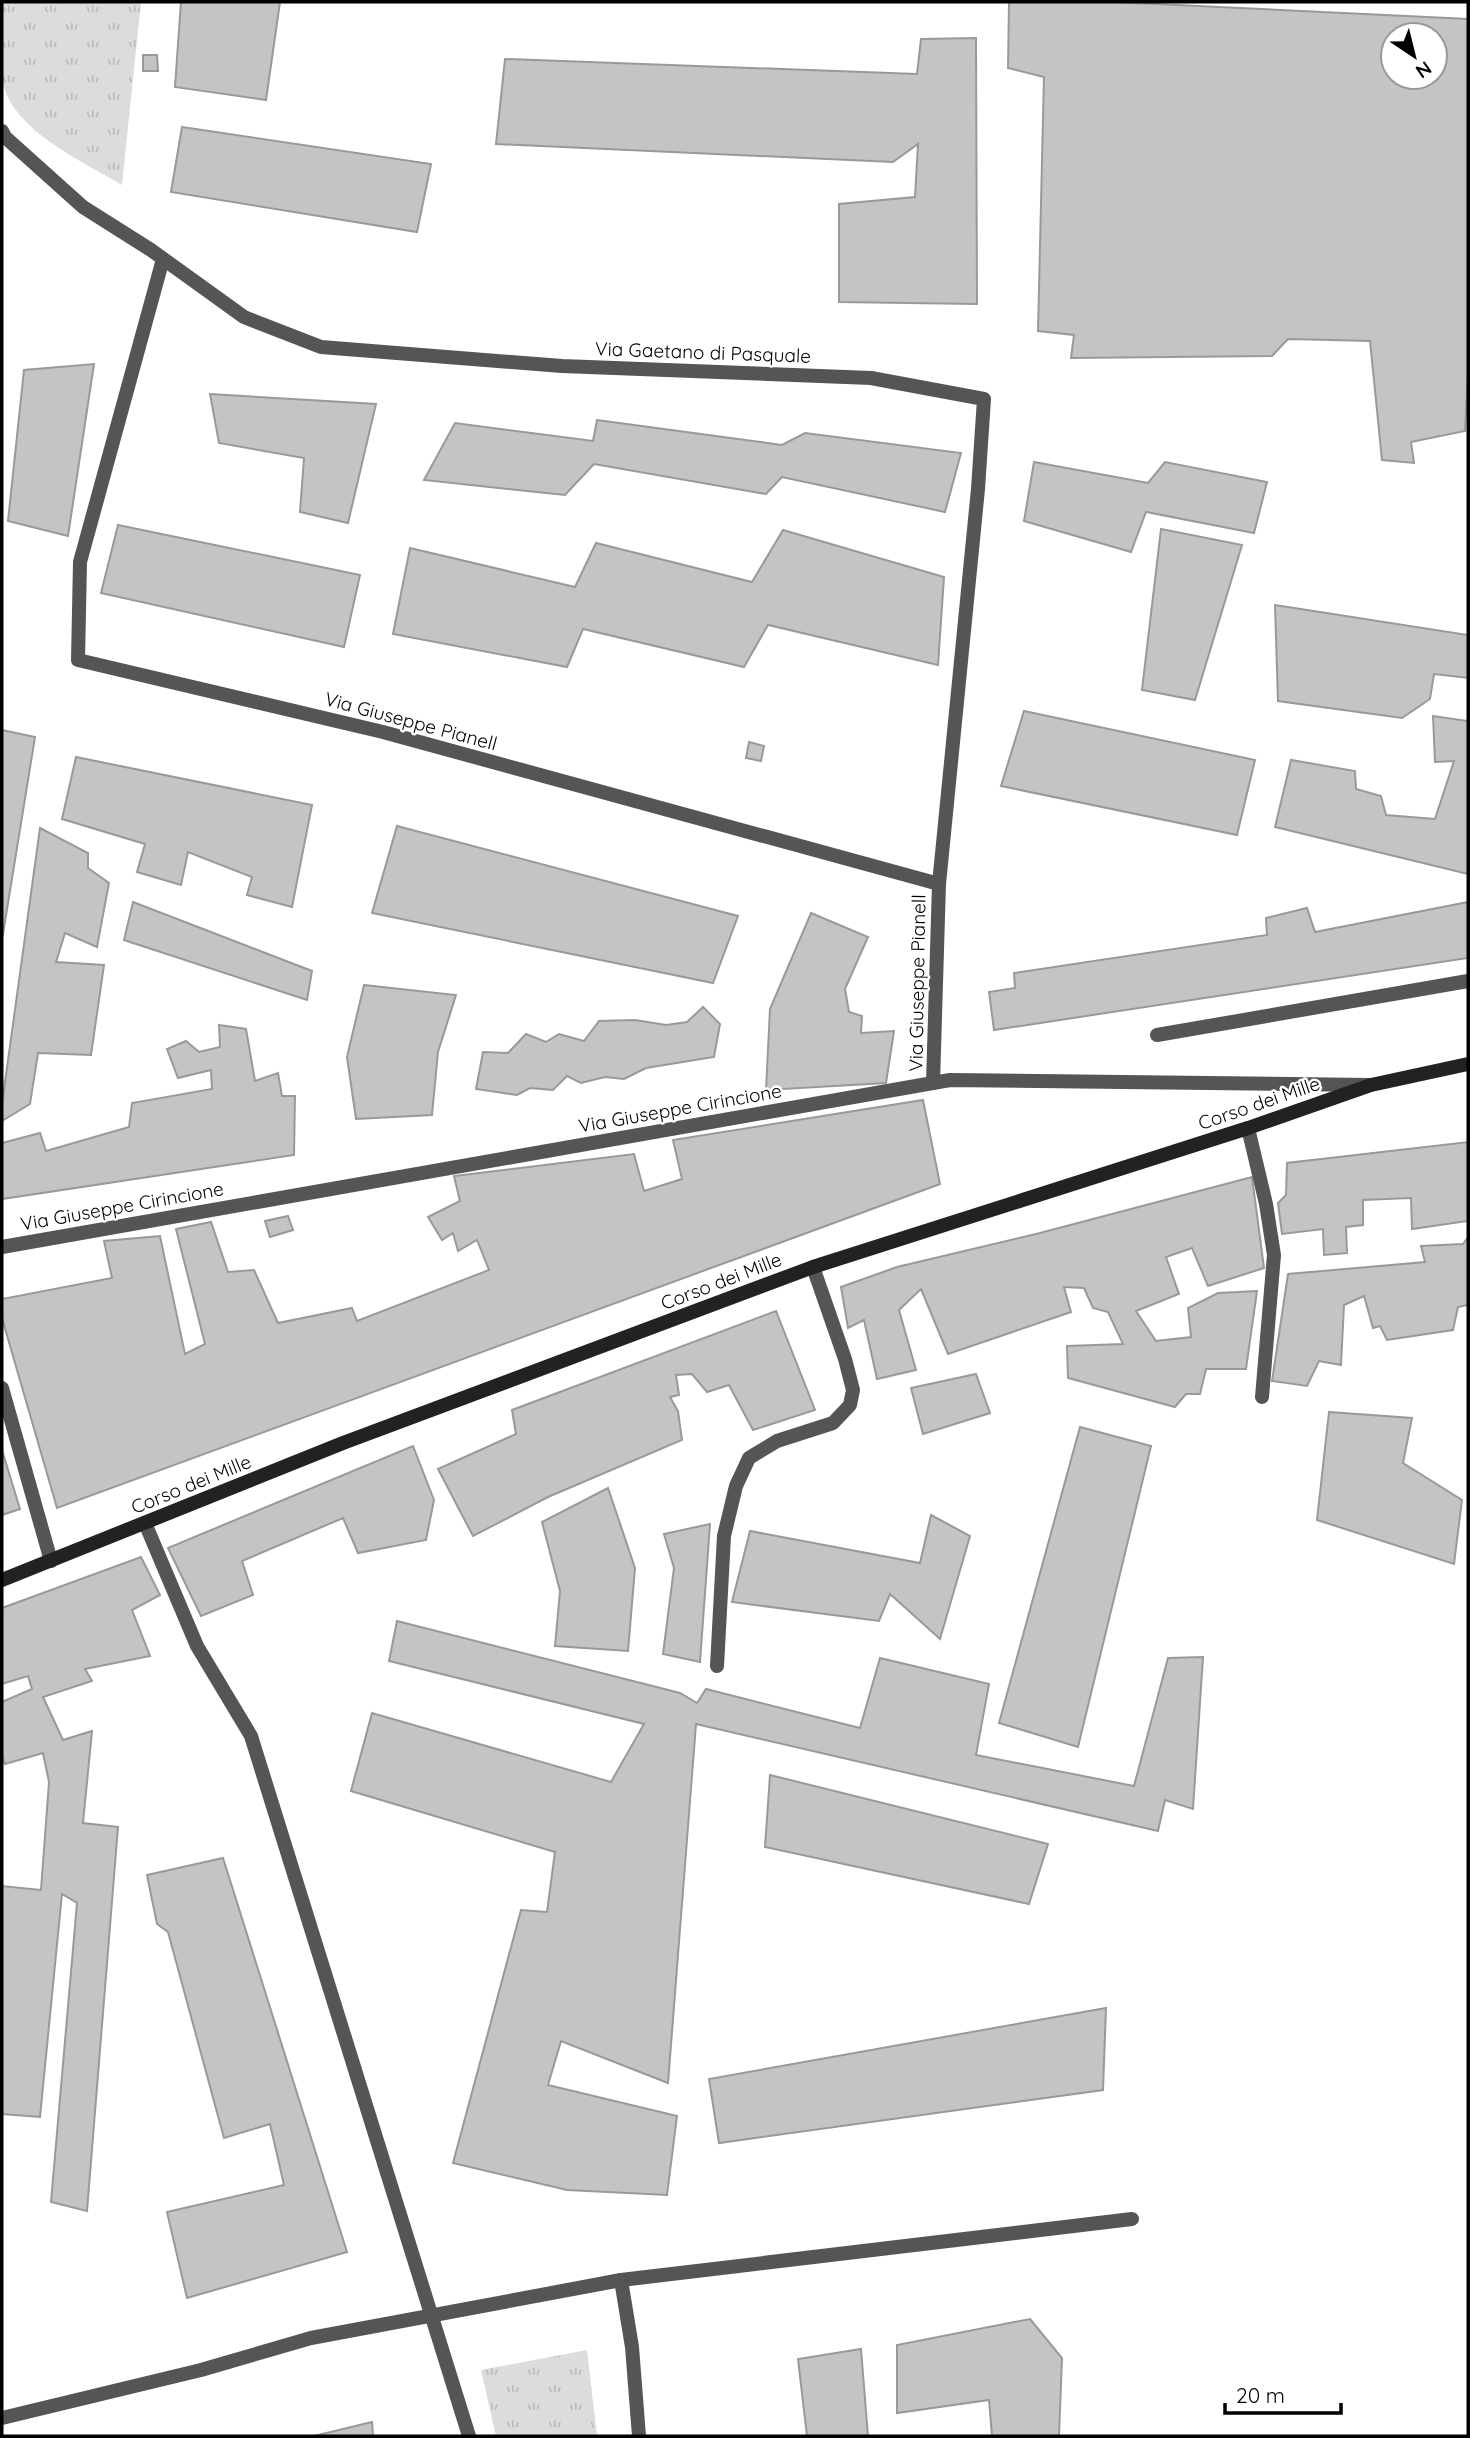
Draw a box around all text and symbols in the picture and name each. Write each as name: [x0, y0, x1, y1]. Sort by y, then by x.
north arrow: [1379, 21, 1449, 91]
text: N: [1411, 56, 1436, 84]
street label: Via Gaetano di Pasquale: [595, 336, 811, 368]
street label: Via Giuseppe Pianell: [322, 686, 500, 756]
street label: Via Giuseppe Pianell: [903, 894, 931, 1072]
street label: Corso dei Mille: [1195, 1071, 1323, 1135]
street label: Via Giuseppe Cirincione: [576, 1078, 784, 1138]
street label: Via Giuseppe Cirincione: [18, 1176, 226, 1236]
street label: Corso dei Mille: [657, 1247, 785, 1315]
street label: Corso dei Mille: [127, 1449, 255, 1519]
scale bar: [1225, 2372, 1340, 2416]
text: 20 m: [1236, 2382, 1285, 2408]

